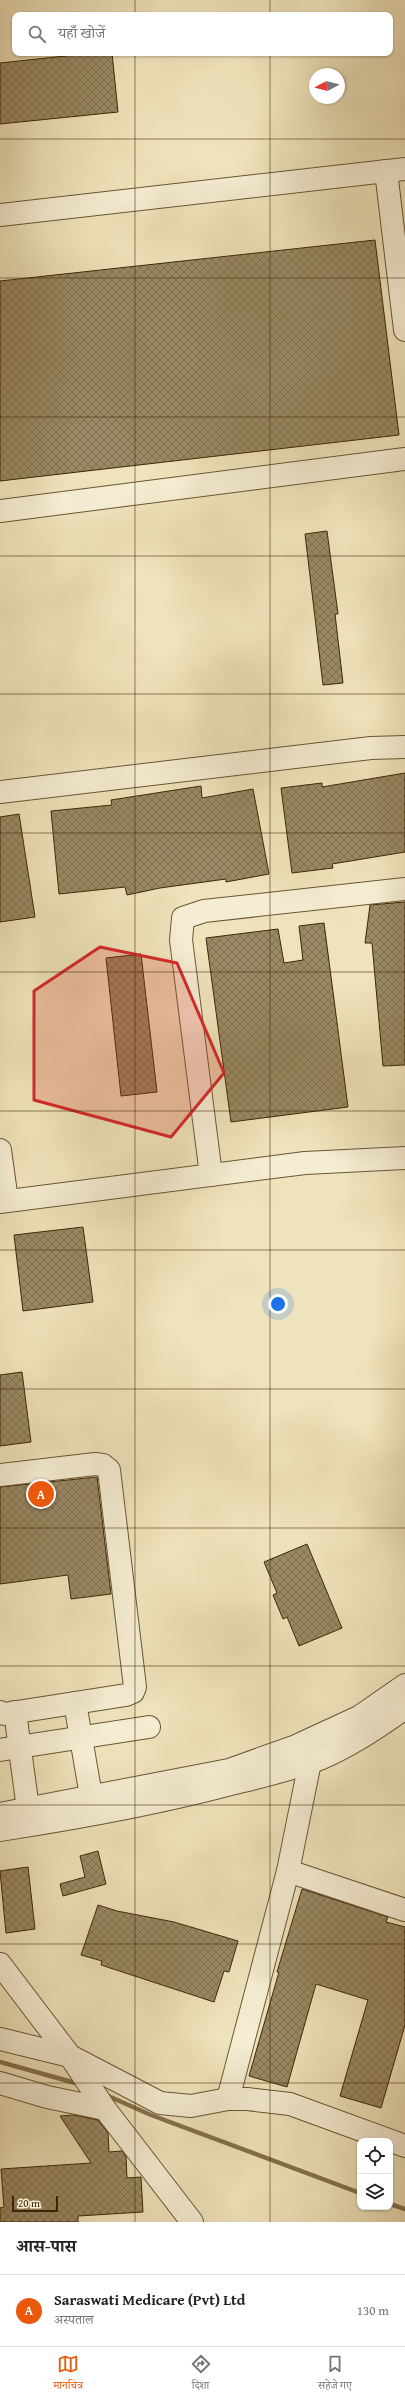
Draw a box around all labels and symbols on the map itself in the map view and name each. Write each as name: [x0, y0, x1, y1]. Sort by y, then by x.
north arrow: [309, 68, 345, 104]
your location: [268, 1294, 288, 1314]
pin: A: [28, 1479, 54, 1509]
scale bar: [12, 2194, 58, 2213]

